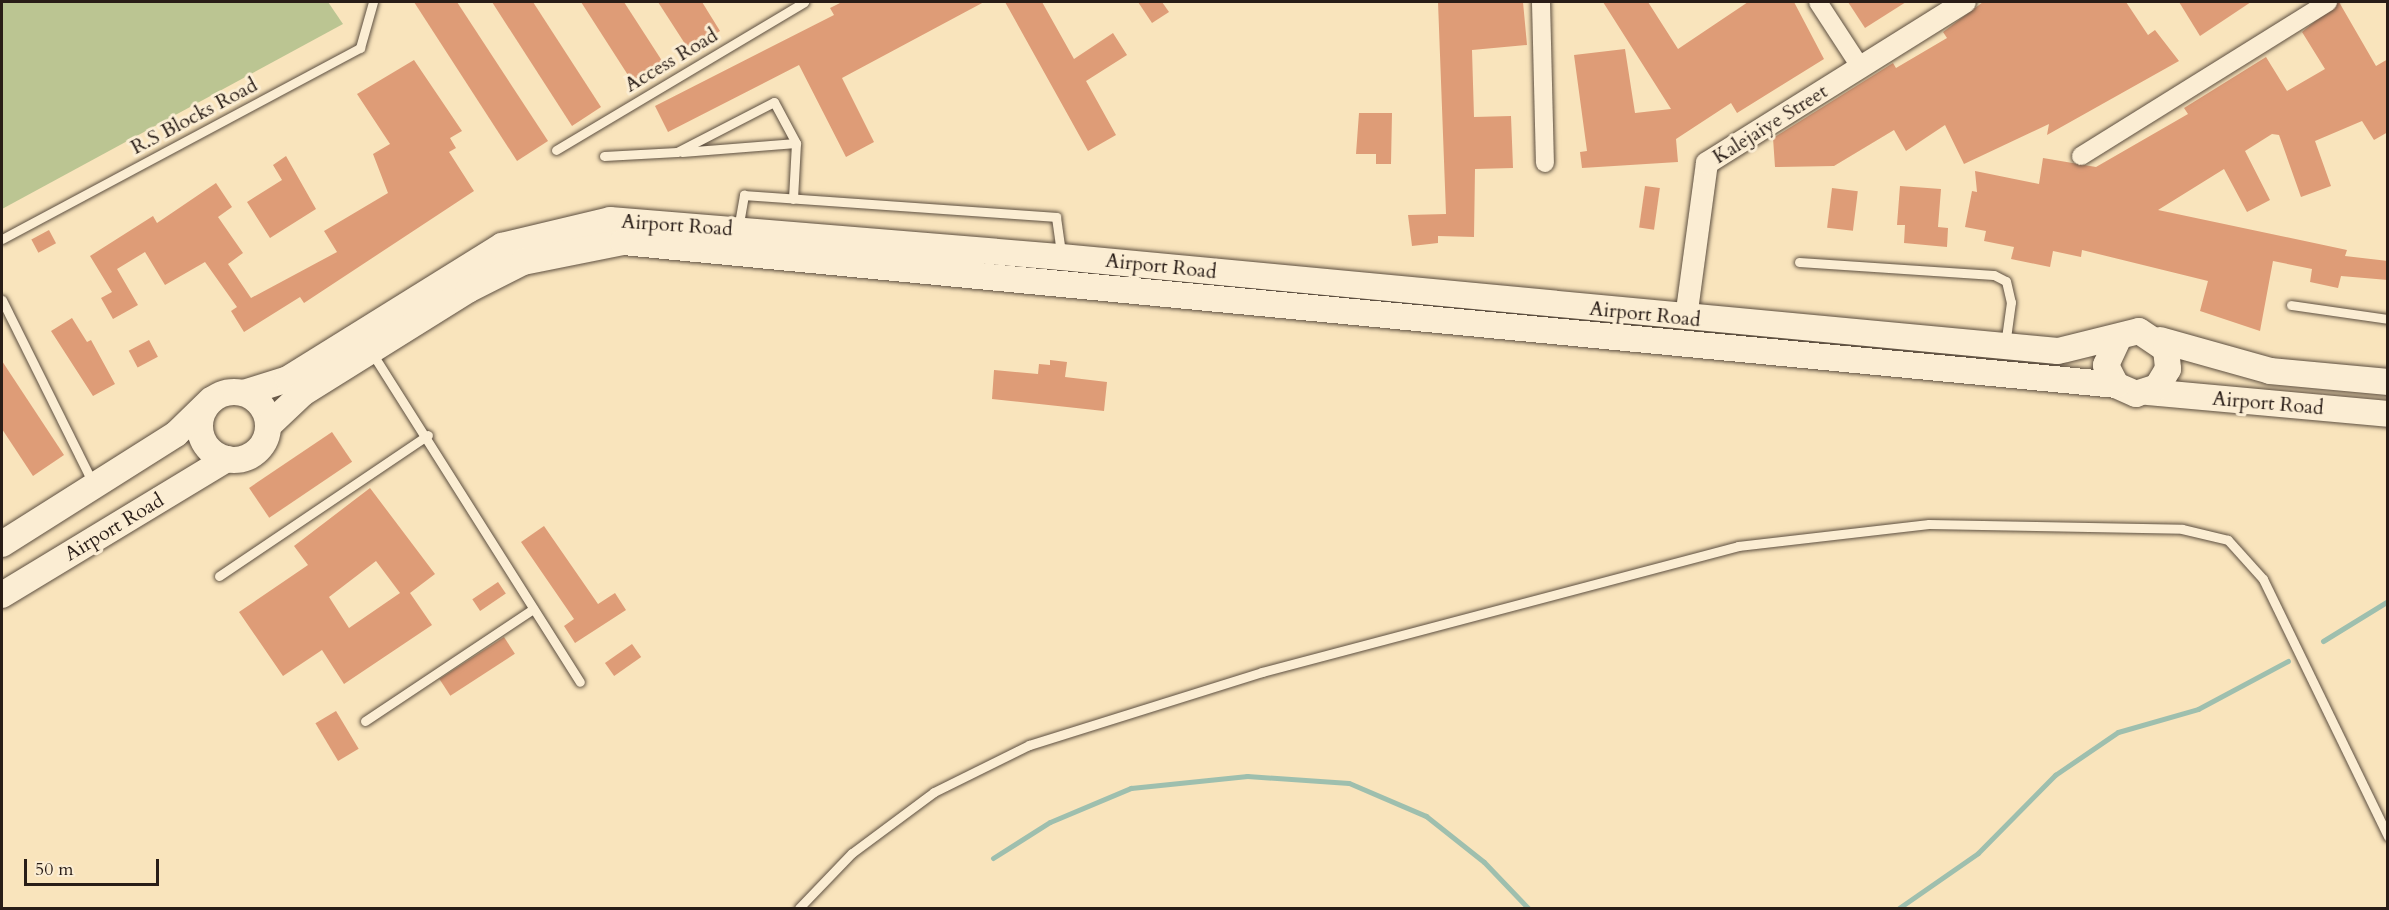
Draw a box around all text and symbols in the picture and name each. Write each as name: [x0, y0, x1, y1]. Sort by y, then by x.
street label: Access Road: [620, 23, 722, 97]
street label: R.S Blocks Road: [127, 73, 261, 159]
street label: Kalejaiye Street: [1708, 79, 1832, 169]
street label: Airport Road: [621, 209, 733, 241]
street label: Airport Road: [1104, 248, 1218, 284]
street label: Airport Road: [1588, 296, 1702, 332]
street label: Airport Road: [2211, 386, 2325, 420]
street label: Airport Road: [60, 488, 168, 566]
scale bar: [27, 847, 162, 885]
text: 50 m: [35, 857, 74, 882]

